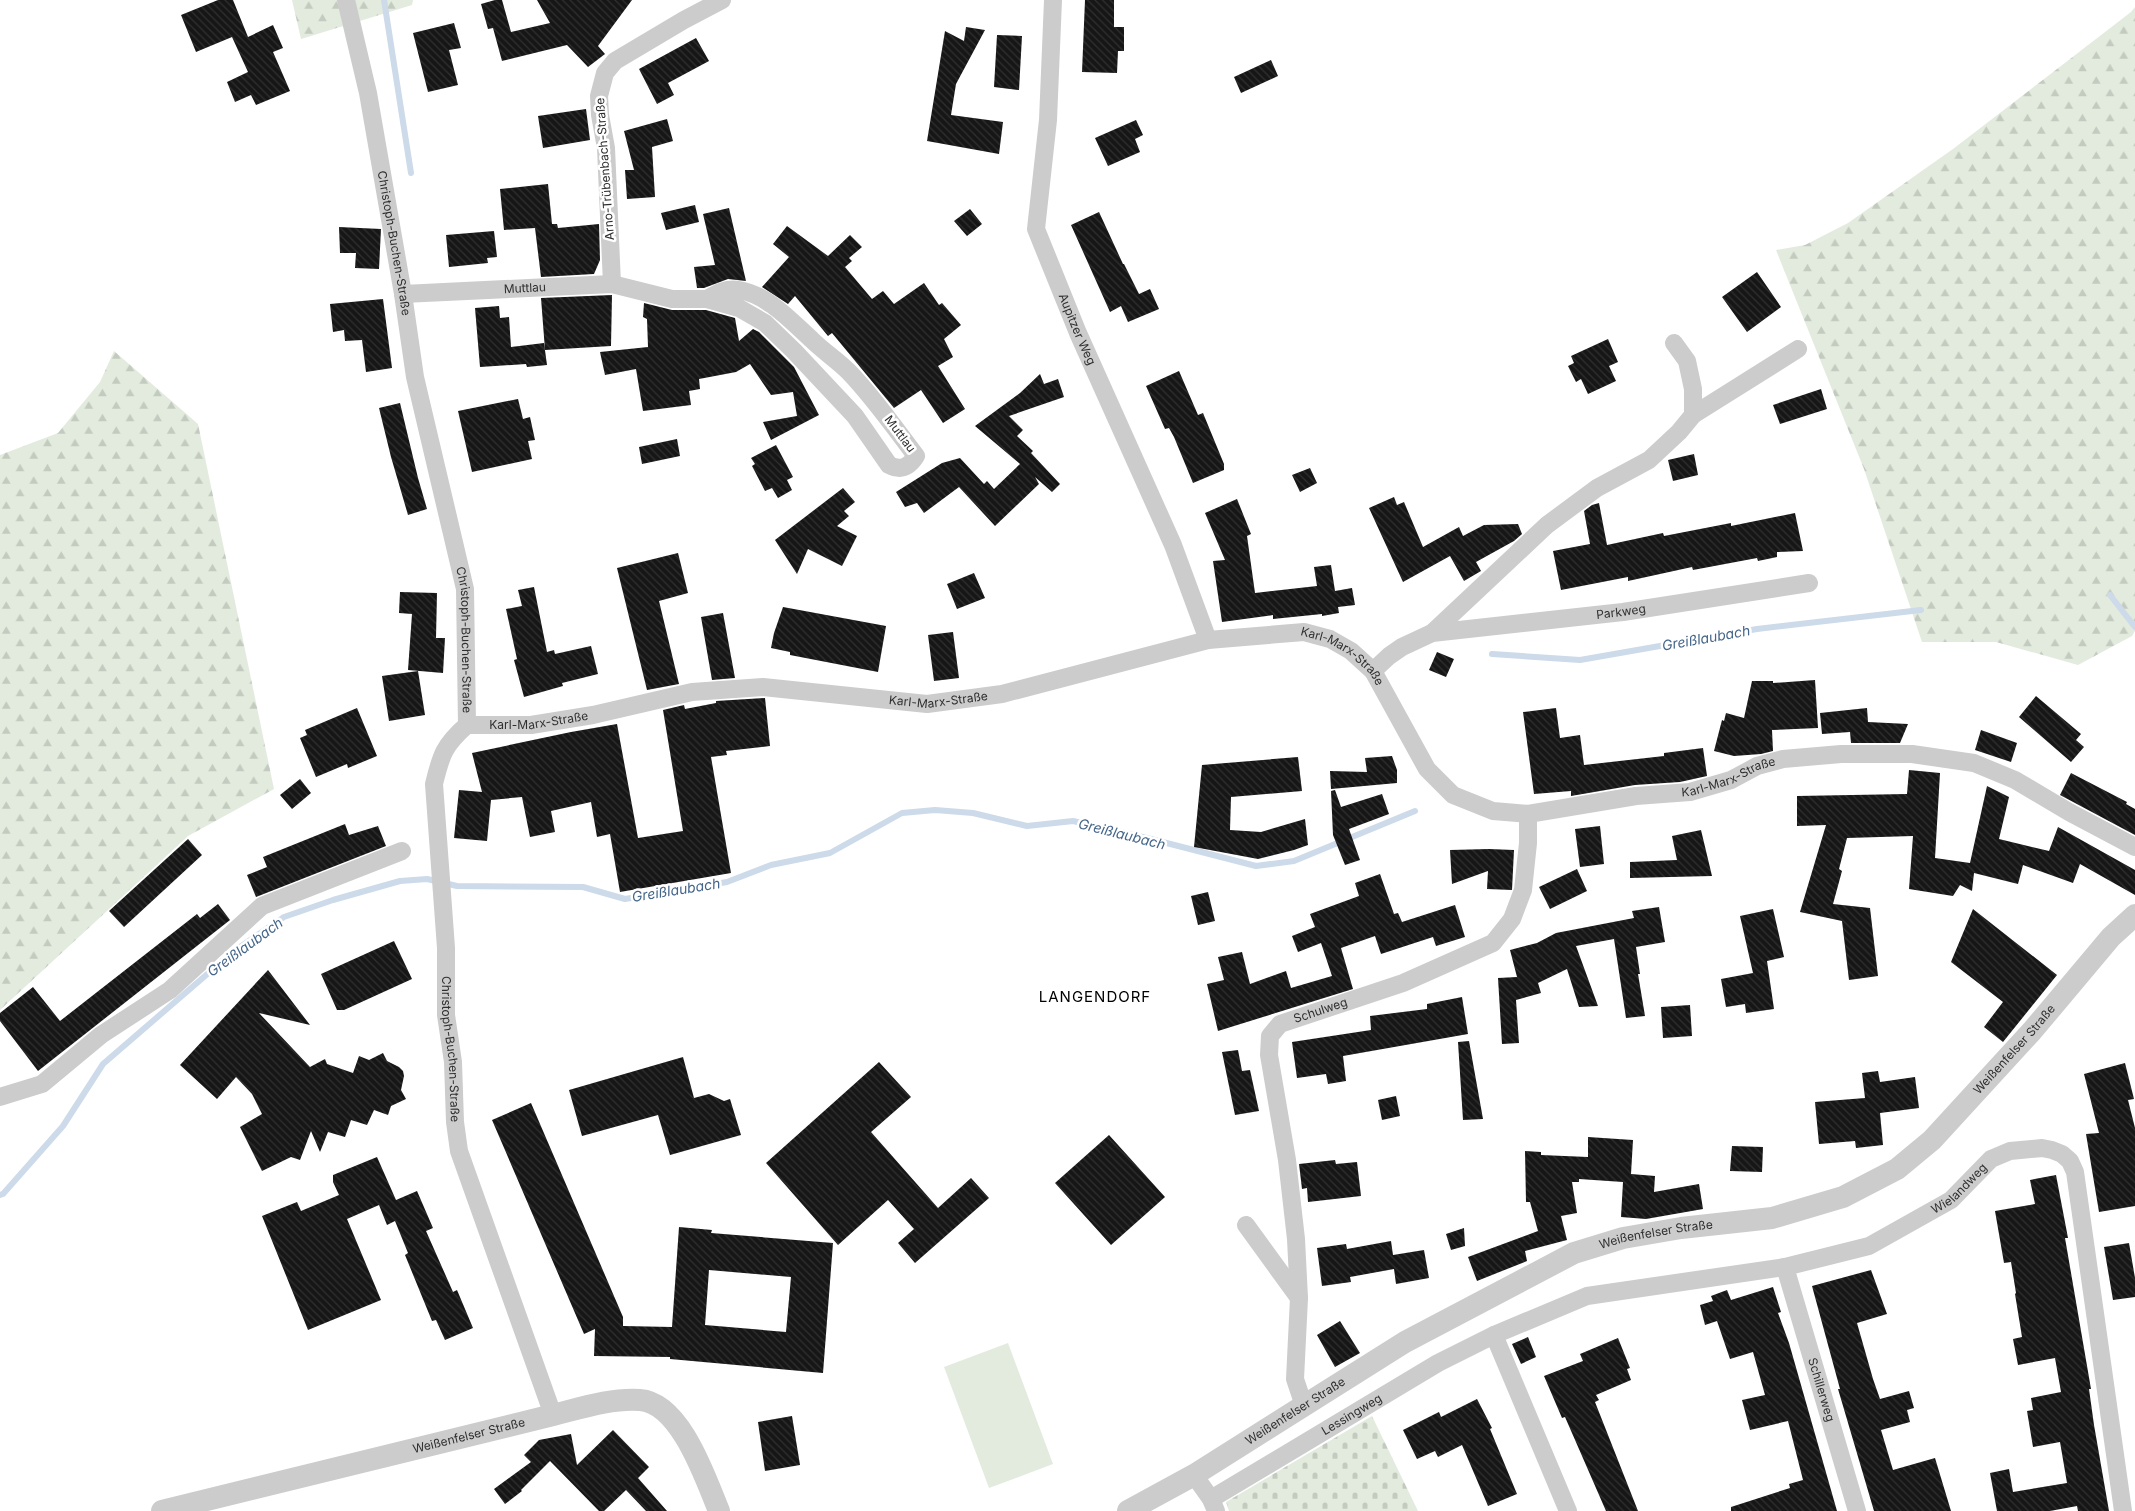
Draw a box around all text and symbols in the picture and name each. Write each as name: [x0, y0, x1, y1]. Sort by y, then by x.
street label: Arno-Trübenbach-Straße: [592, 97, 617, 241]
street label: Christoph-Buchen-Straße: [375, 170, 414, 317]
street label: Muttlau: [503, 279, 546, 296]
street label: Aupitzer Weg: [1056, 291, 1099, 367]
street label: Muttlau: [882, 412, 919, 455]
street label: Christoph-Buchen-Straße: [453, 565, 475, 713]
street label: Parkweg: [1595, 601, 1647, 622]
water label: Greißlaubach: [1660, 621, 1751, 654]
street label: Karl-Marx-Straße: [1299, 623, 1387, 688]
street label: Karl-Marx-Straße: [888, 688, 989, 711]
street label: Karl-Marx-Straße: [489, 708, 589, 732]
street label: Karl-Marx-Straße: [1681, 753, 1777, 800]
water label: Greißlaubach: [1077, 814, 1167, 853]
water label: Greißlaubach: [630, 874, 721, 905]
water label: Greißlaubach: [204, 913, 286, 980]
street label: Christoph-Buchen-Straße: [439, 976, 463, 1122]
district label: LANGENDORF: [1039, 987, 1151, 1006]
street label: Schulweg: [1292, 994, 1349, 1026]
street label: Weißenfelser Straße: [1970, 1001, 2058, 1097]
street label: Wielandweg: [1928, 1160, 1990, 1217]
street label: Weißenfelser Straße: [1597, 1217, 1713, 1252]
street label: Schillerweg: [1805, 1356, 1838, 1423]
street label: Weißenfelser Straße: [1242, 1374, 1348, 1448]
street label: Lessingweg: [1318, 1390, 1384, 1438]
street label: Weißenfelser Straße: [411, 1414, 526, 1456]

